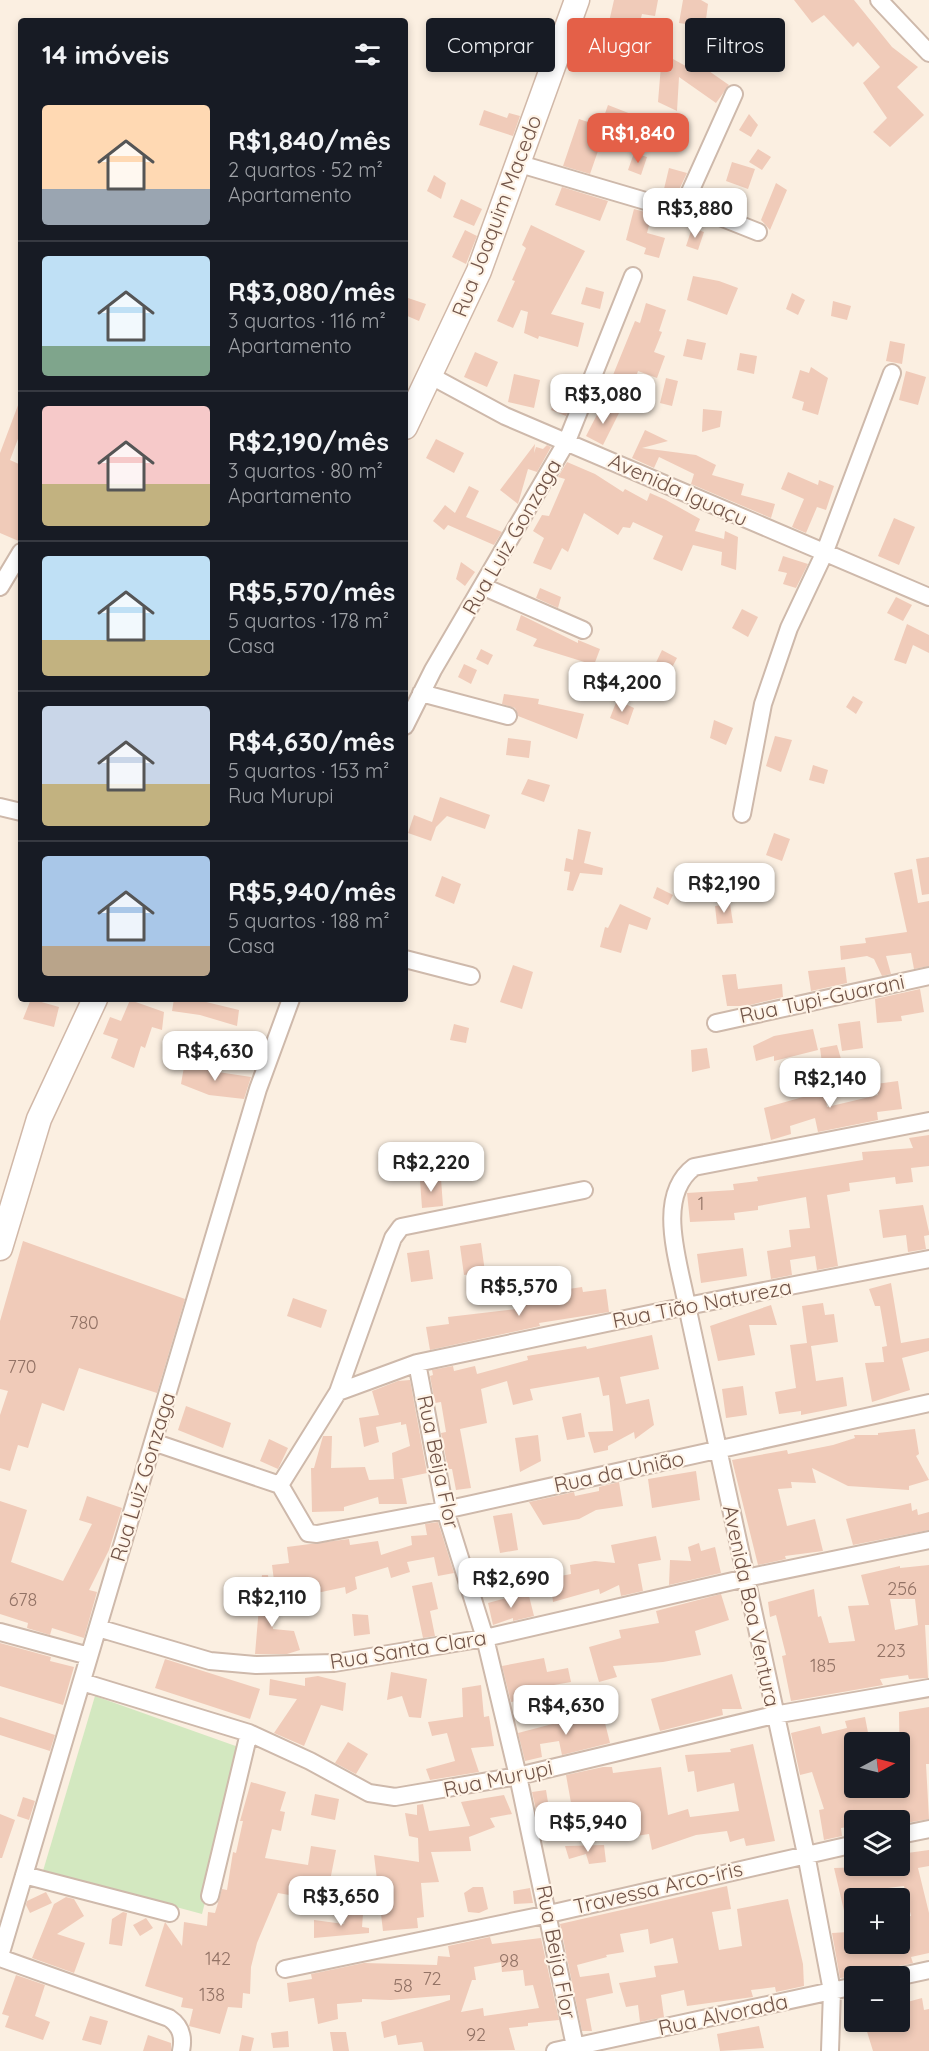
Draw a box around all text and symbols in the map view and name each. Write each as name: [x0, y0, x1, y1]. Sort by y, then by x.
chip: Comprar: [426, 18, 555, 72]
chip: Alugar: [567, 18, 673, 72]
chip: Filtros: [685, 18, 785, 72]
text: 14 imóveis: [42, 38, 169, 71]
icon: filters: [351, 38, 384, 71]
street label: Rua Joaquim Macedo: [446, 111, 547, 320]
pin: R$1,840: [583, 113, 693, 164]
text: R$1,840: [601, 120, 675, 145]
text: R$1,840/mês: [228, 124, 391, 157]
icon: home: [90, 129, 162, 201]
text: 2 quartos · 52 m²: [228, 157, 383, 182]
text: Apartamento: [228, 182, 352, 207]
pin: R$3,880: [640, 188, 750, 239]
text: R$3,880: [657, 195, 733, 220]
text: R$3,080/mês: [228, 275, 395, 308]
icon: home: [90, 280, 162, 352]
text: 3 quartos · 116 m²: [228, 308, 386, 333]
text: Apartamento: [228, 333, 352, 358]
pin: R$3,080: [548, 374, 658, 425]
text: R$3,080: [564, 381, 642, 406]
text: R$2,190/mês: [228, 425, 389, 458]
icon: home: [90, 430, 162, 502]
street label: Avenida Iguaçu: [605, 447, 752, 531]
street label: Rua Luiz Gonzaga: [456, 454, 566, 619]
text: 3 quartos · 80 m²: [228, 458, 383, 483]
text: Apartamento: [228, 483, 352, 508]
text: R$5,570/mês: [228, 575, 395, 608]
icon: home: [90, 580, 162, 652]
text: 5 quartos · 178 m²: [228, 608, 389, 633]
text: Casa: [228, 633, 275, 658]
pin: R$4,200: [567, 662, 677, 713]
text: R$4,200: [583, 669, 661, 694]
text: R$4,630/mês: [228, 725, 395, 758]
icon: home: [90, 730, 162, 802]
text: 5 quartos · 153 m²: [228, 758, 389, 783]
text: Rua Murupi: [228, 783, 334, 808]
pin: R$2,190: [669, 863, 779, 914]
text: R$2,190: [688, 870, 760, 895]
text: R$5,940/mês: [228, 875, 396, 908]
icon: home: [90, 880, 162, 952]
text: 5 quartos · 188 m²: [228, 908, 390, 933]
text: Casa: [228, 933, 275, 958]
street label: Rua Tupi-Guarani: [737, 968, 907, 1028]
pin: R$4,630: [160, 1031, 270, 1082]
text: R$4,630: [176, 1038, 254, 1063]
pin: R$2,140: [775, 1058, 885, 1109]
text: R$2,140: [794, 1065, 866, 1090]
pin: R$2,220: [376, 1142, 486, 1193]
text: R$2,220: [392, 1149, 470, 1174]
house number: 1: [698, 1192, 704, 1215]
pin: R$5,570: [464, 1266, 574, 1317]
text: R$5,570: [480, 1273, 558, 1298]
street label: Rua Tião Natureza: [610, 1273, 794, 1333]
house number: 780: [69, 1311, 99, 1334]
house number: 770: [7, 1355, 37, 1378]
street label: Rua Luiz Gonzaga: [104, 1389, 180, 1564]
street label: Rua Beija Flor: [412, 1393, 466, 1531]
street label: Rua da União: [551, 1445, 686, 1498]
street label: Avenida Boa Ventura: [718, 1503, 786, 1709]
pin: R$2,690: [456, 1558, 566, 1609]
text: R$2,690: [472, 1565, 550, 1590]
pin: R$2,110: [217, 1577, 327, 1628]
house number: 256: [887, 1577, 917, 1600]
text: R$2,110: [238, 1584, 307, 1609]
house number: 678: [9, 1588, 37, 1611]
street label: Rua Santa Clara: [328, 1624, 488, 1674]
house number: 223: [876, 1639, 906, 1662]
house number: 185: [810, 1654, 836, 1677]
pin: R$4,630: [511, 1685, 621, 1736]
text: R$4,630: [527, 1692, 605, 1717]
north arrow: [844, 1732, 910, 1798]
map controls: [844, 1732, 910, 2032]
street label: Rua Murupi: [441, 1754, 555, 1802]
pin: R$5,940: [533, 1802, 643, 1853]
text: R$5,940: [549, 1809, 627, 1834]
button: layers: [844, 1810, 910, 1876]
street label: Travessa Arco-íris: [571, 1855, 745, 1919]
pin: R$3,650: [286, 1876, 396, 1927]
text: R$3,650: [303, 1883, 379, 1908]
street label: Rua Beija Flor: [531, 1883, 583, 2021]
button: +: [844, 1888, 910, 1954]
house number: 142: [205, 1947, 231, 1970]
house number: 98: [499, 1949, 519, 1972]
button: −: [844, 1966, 910, 2032]
house number: 72: [422, 1967, 442, 1990]
house number: 58: [393, 1974, 413, 1997]
house number: 138: [199, 1983, 225, 2006]
street label: Rua Alvorada: [656, 1988, 790, 2040]
house number: 92: [466, 2023, 486, 2046]

